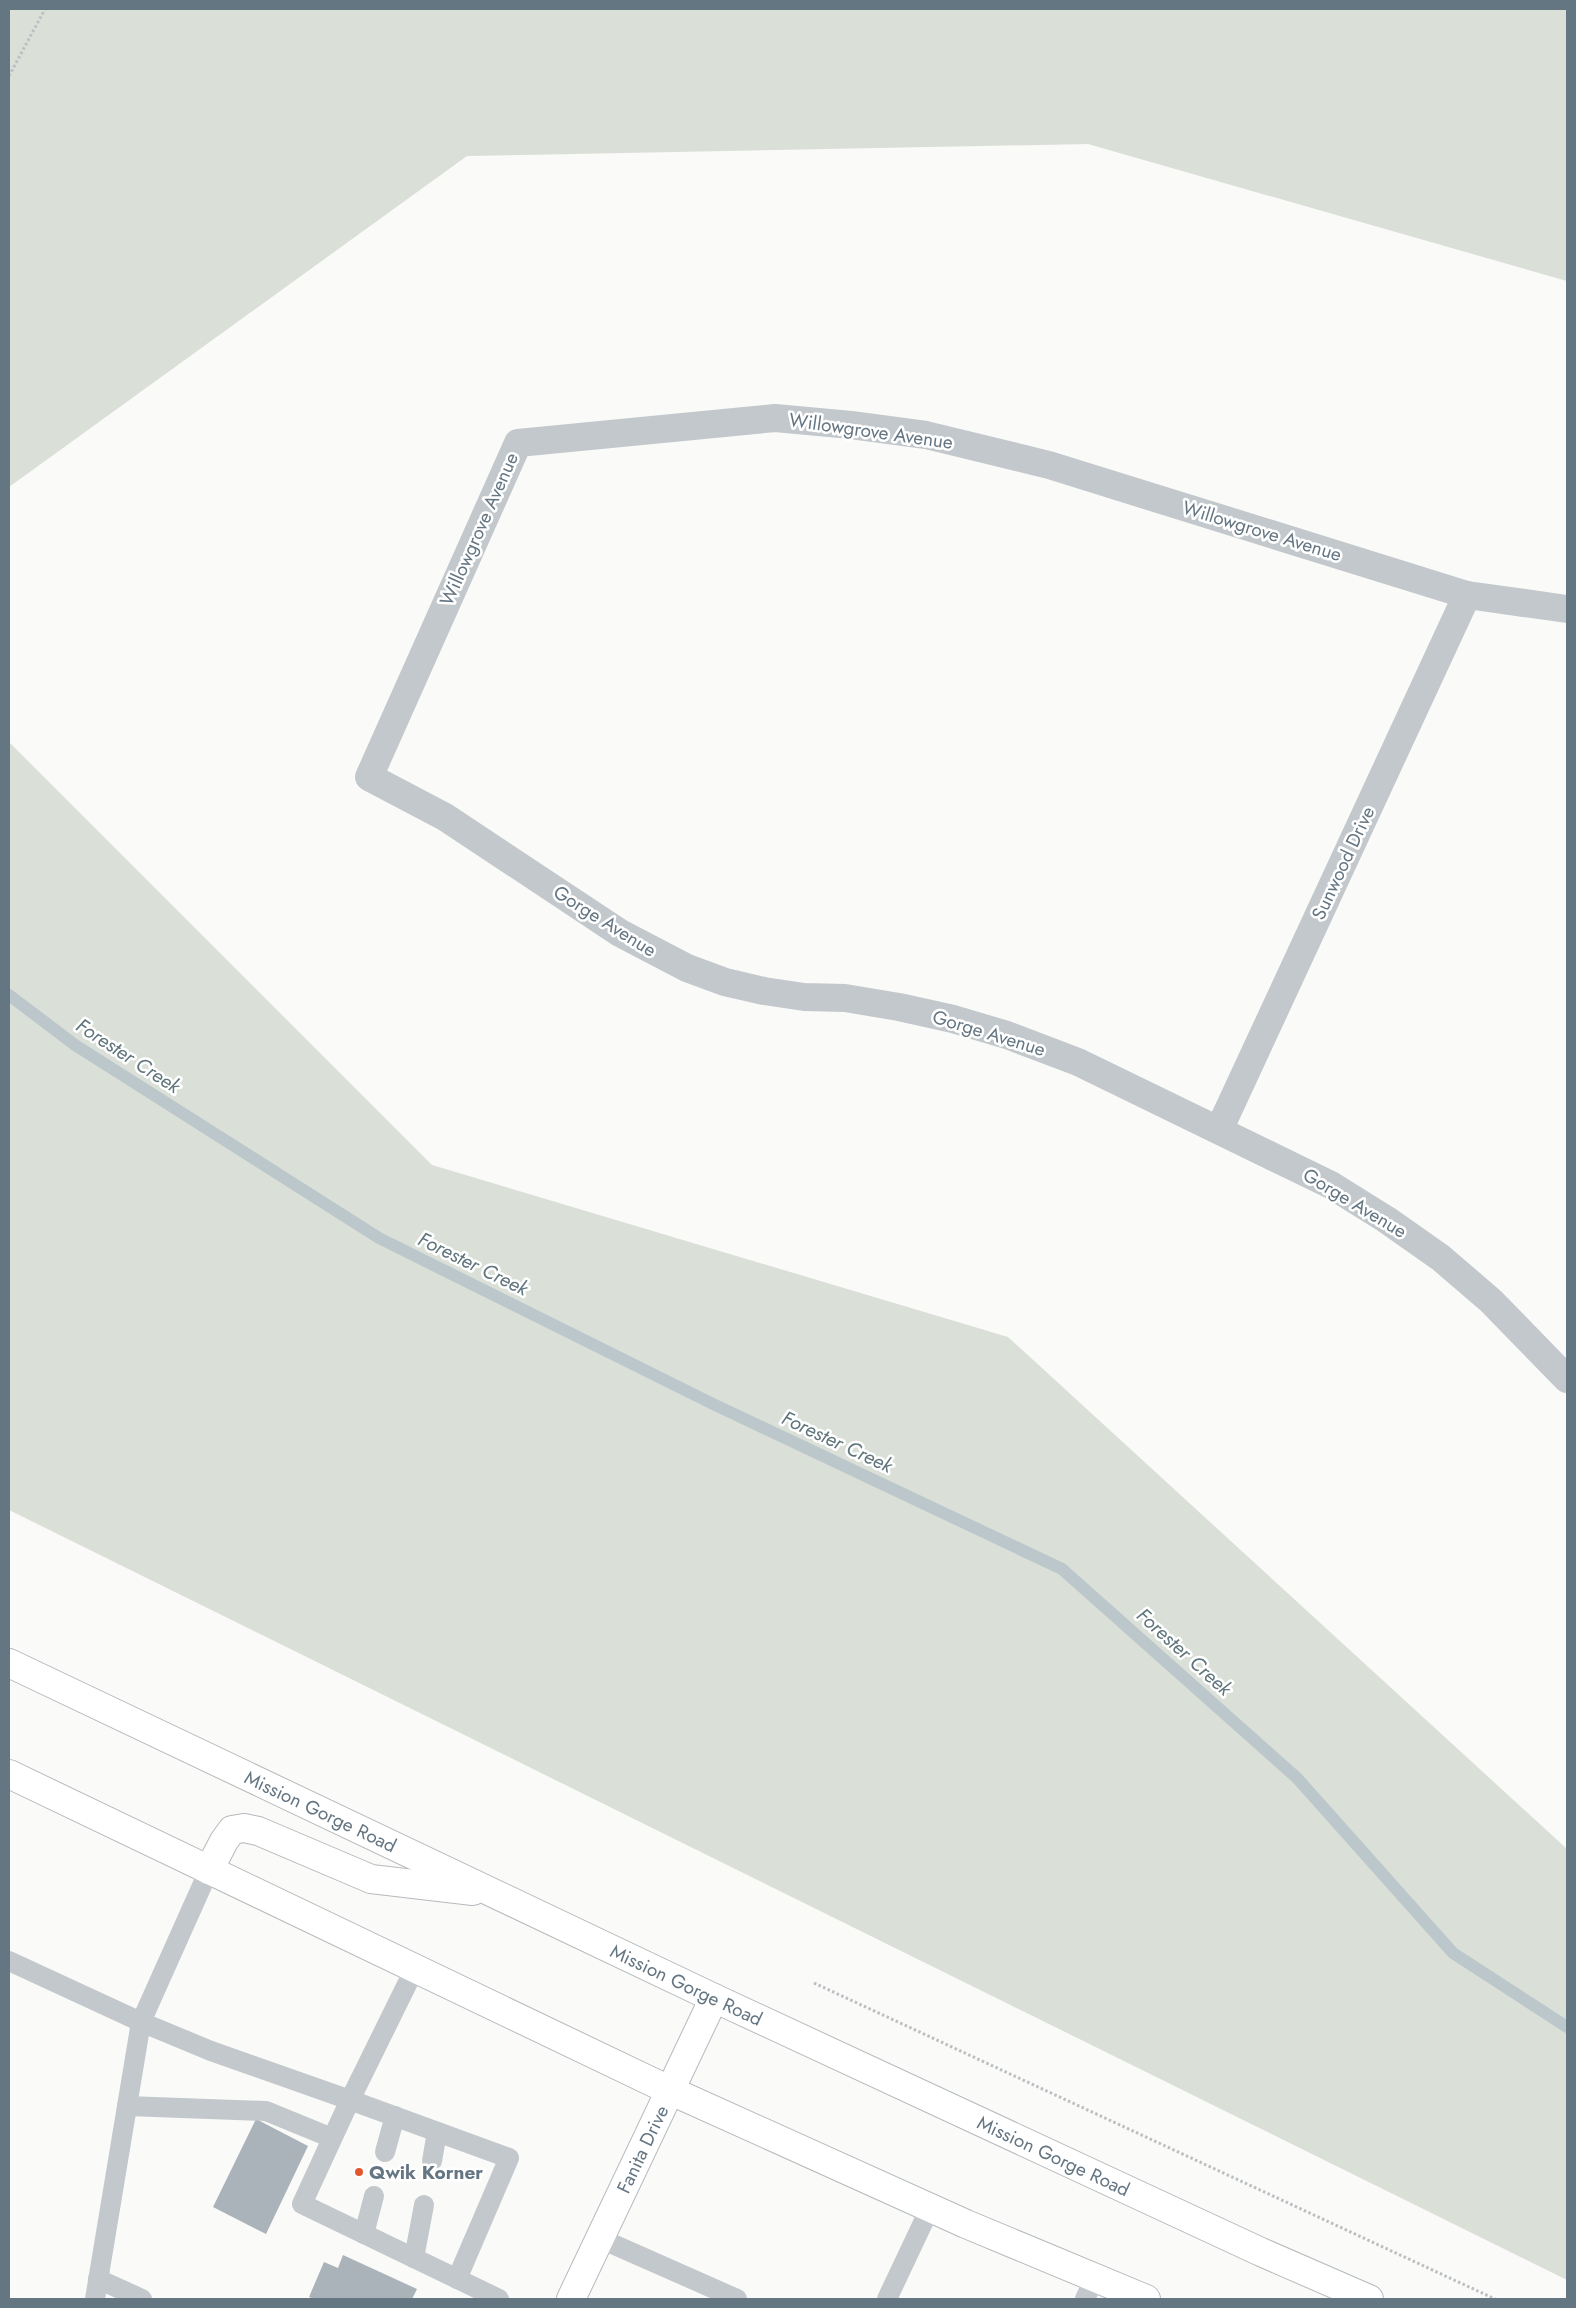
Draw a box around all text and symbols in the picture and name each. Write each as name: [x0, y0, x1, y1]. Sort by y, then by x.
street label: Willowgrove Avenue: [787, 406, 955, 456]
street label: Willowgrove Avenue: [433, 448, 525, 610]
street label: Willowgrove Avenue: [1179, 494, 1345, 568]
street label: Sunwood Drive: [1305, 802, 1381, 924]
street label: Gorge Avenue: [548, 879, 662, 964]
street label: Gorge Avenue: [929, 1003, 1049, 1063]
water label: Forester Creek: [70, 1011, 187, 1101]
street label: Gorge Avenue: [1298, 1161, 1412, 1245]
water label: Forester Creek: [413, 1225, 534, 1304]
water label: Forester Creek: [777, 1404, 899, 1481]
water label: Forester Creek: [1130, 1601, 1239, 1704]
street label: Mission Gorge Road: [240, 1763, 401, 1859]
street label: Mission Gorge Road: [606, 1937, 767, 2032]
street label: Fanita Drive: [610, 2100, 675, 2198]
street label: Mission Gorge Road: [973, 2109, 1134, 2203]
place label: Qwik Korner: [369, 2159, 483, 2186]
marker: Qwik Korner: [353, 2166, 365, 2178]

